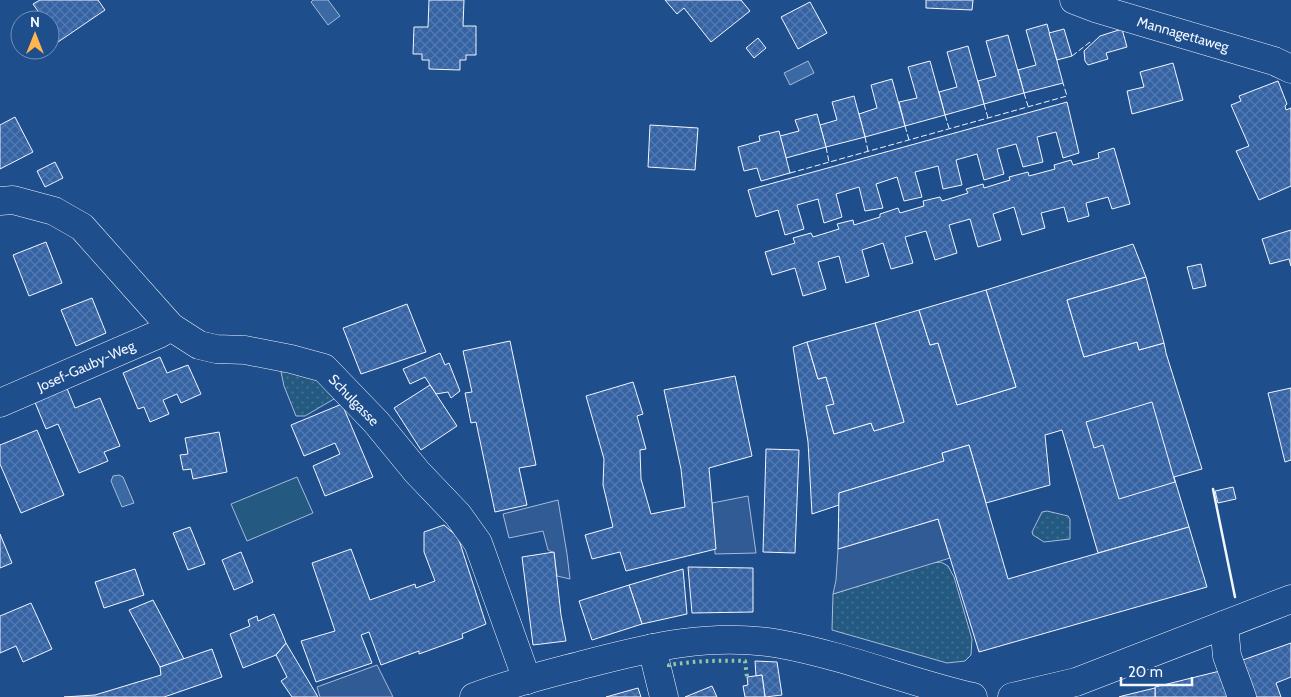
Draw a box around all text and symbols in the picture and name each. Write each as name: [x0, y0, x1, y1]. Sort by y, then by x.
north arrow: [10, 10, 60, 60]
street label: Mannagettaweg: [1135, 12, 1232, 56]
text: N: [30, 13, 40, 31]
street label: Josef-Gauby-Weg: [33, 336, 139, 396]
street label: Schulgasse: [325, 370, 383, 430]
scale bar: [1121, 654, 1192, 686]
text: 20 m: [1128, 663, 1163, 681]

